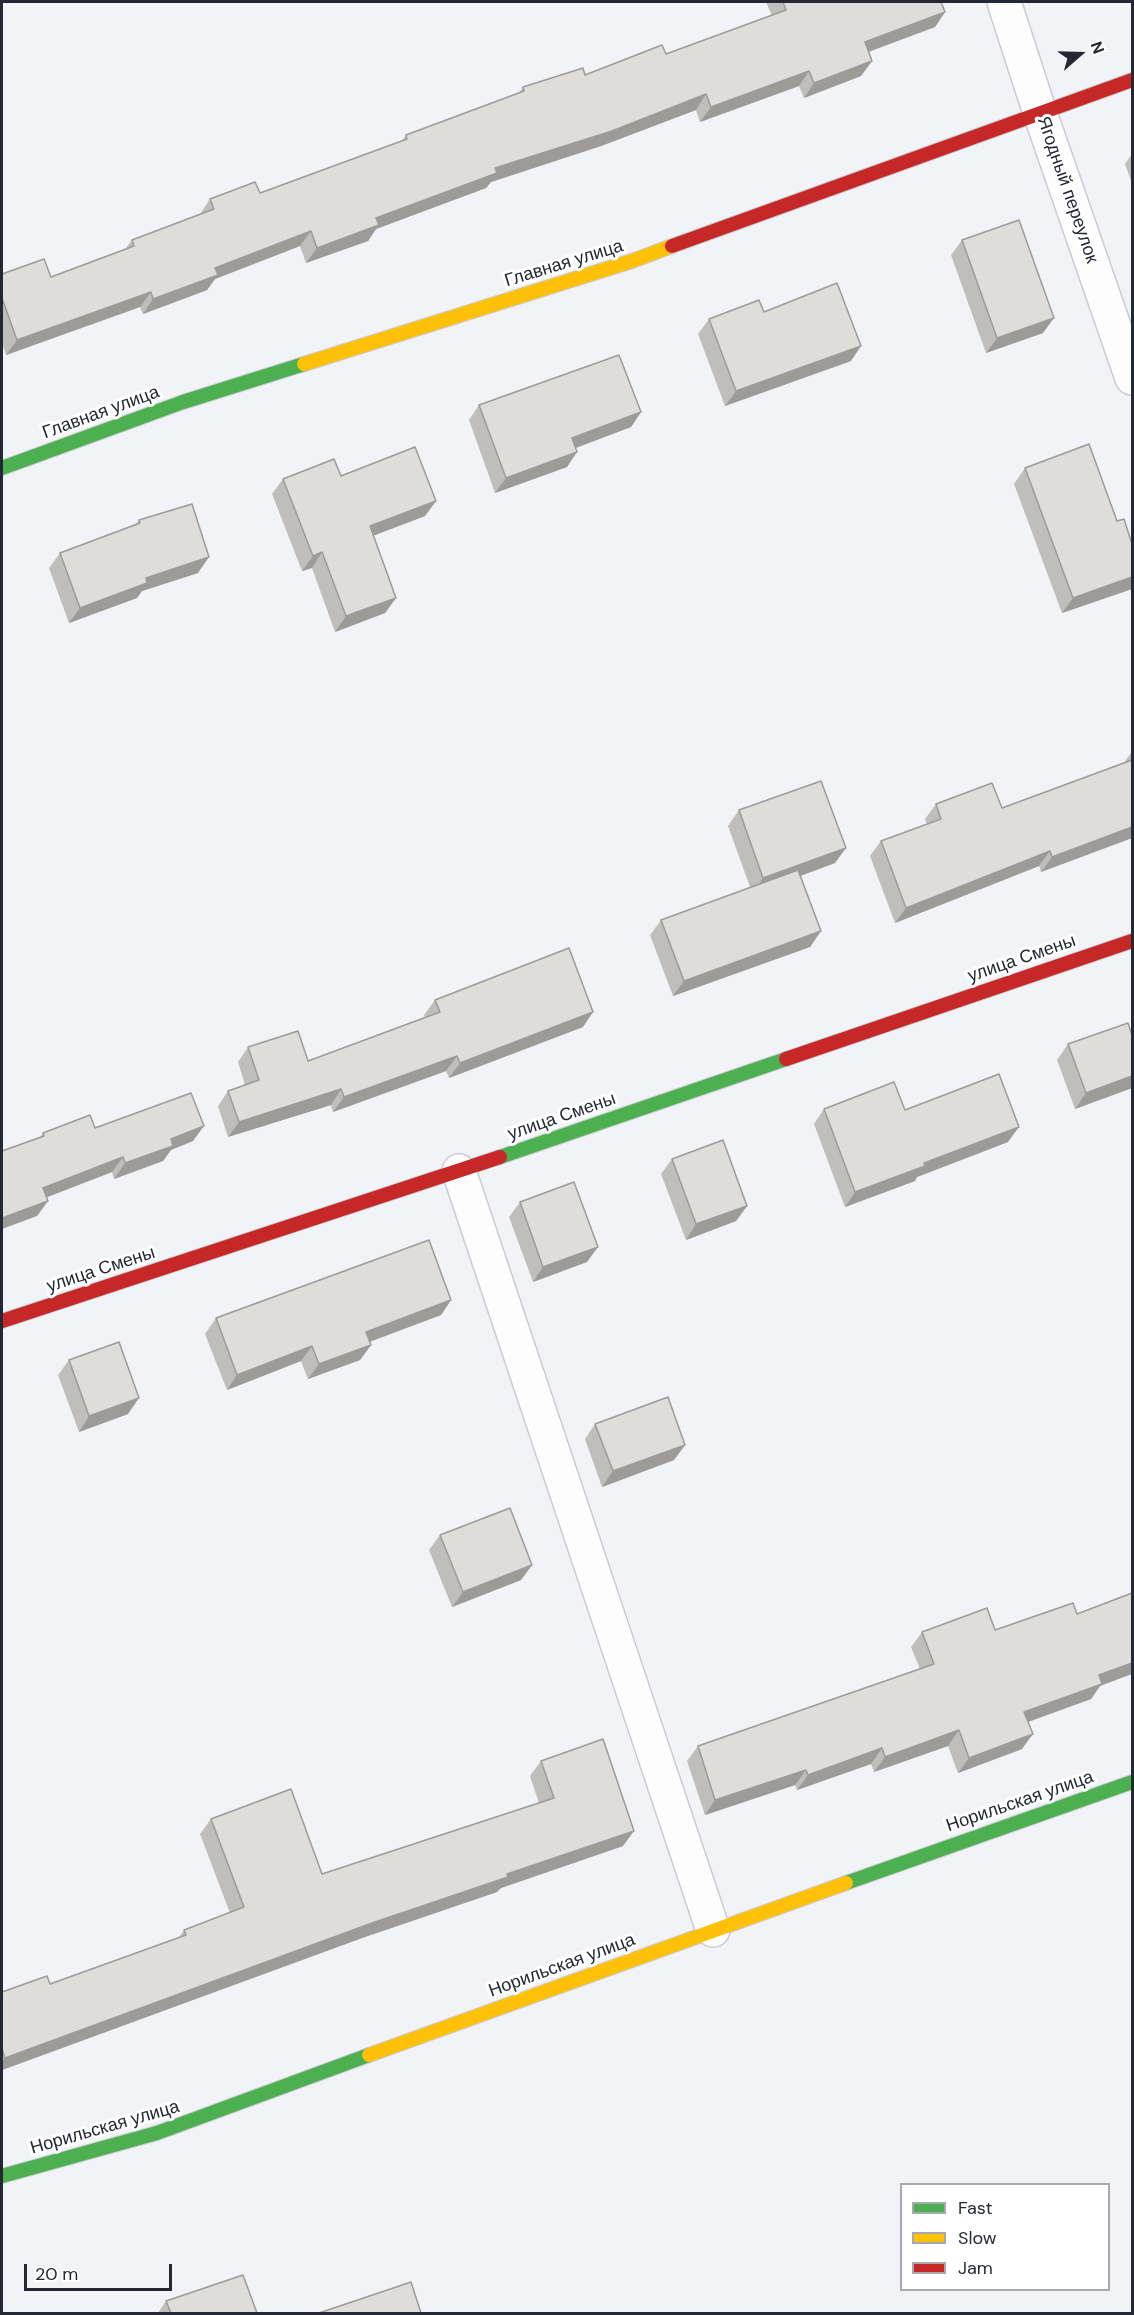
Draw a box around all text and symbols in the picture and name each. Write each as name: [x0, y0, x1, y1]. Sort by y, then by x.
north arrow: [1050, 24, 1110, 84]
text: N: [1086, 39, 1109, 57]
street label: Ягодный переулок: [1032, 114, 1102, 266]
street label: Главная улица: [502, 236, 626, 292]
street label: Главная улица: [40, 382, 162, 444]
street label: улица Смены: [965, 930, 1079, 988]
street label: улица Смены: [505, 1088, 619, 1146]
street label: улица Смены: [44, 1242, 158, 1298]
street label: Норильская улица: [944, 1767, 1096, 1837]
street label: Норильская улица: [486, 1929, 638, 2003]
street label: Норильская улица: [28, 2096, 182, 2160]
legend: [900, 2183, 1110, 2291]
text: Fast: [958, 2196, 993, 2220]
text: Slow: [958, 2226, 997, 2250]
scale bar: [27, 2252, 176, 2290]
text: Jam: [958, 2256, 993, 2280]
text: 20 m: [35, 2262, 78, 2286]

